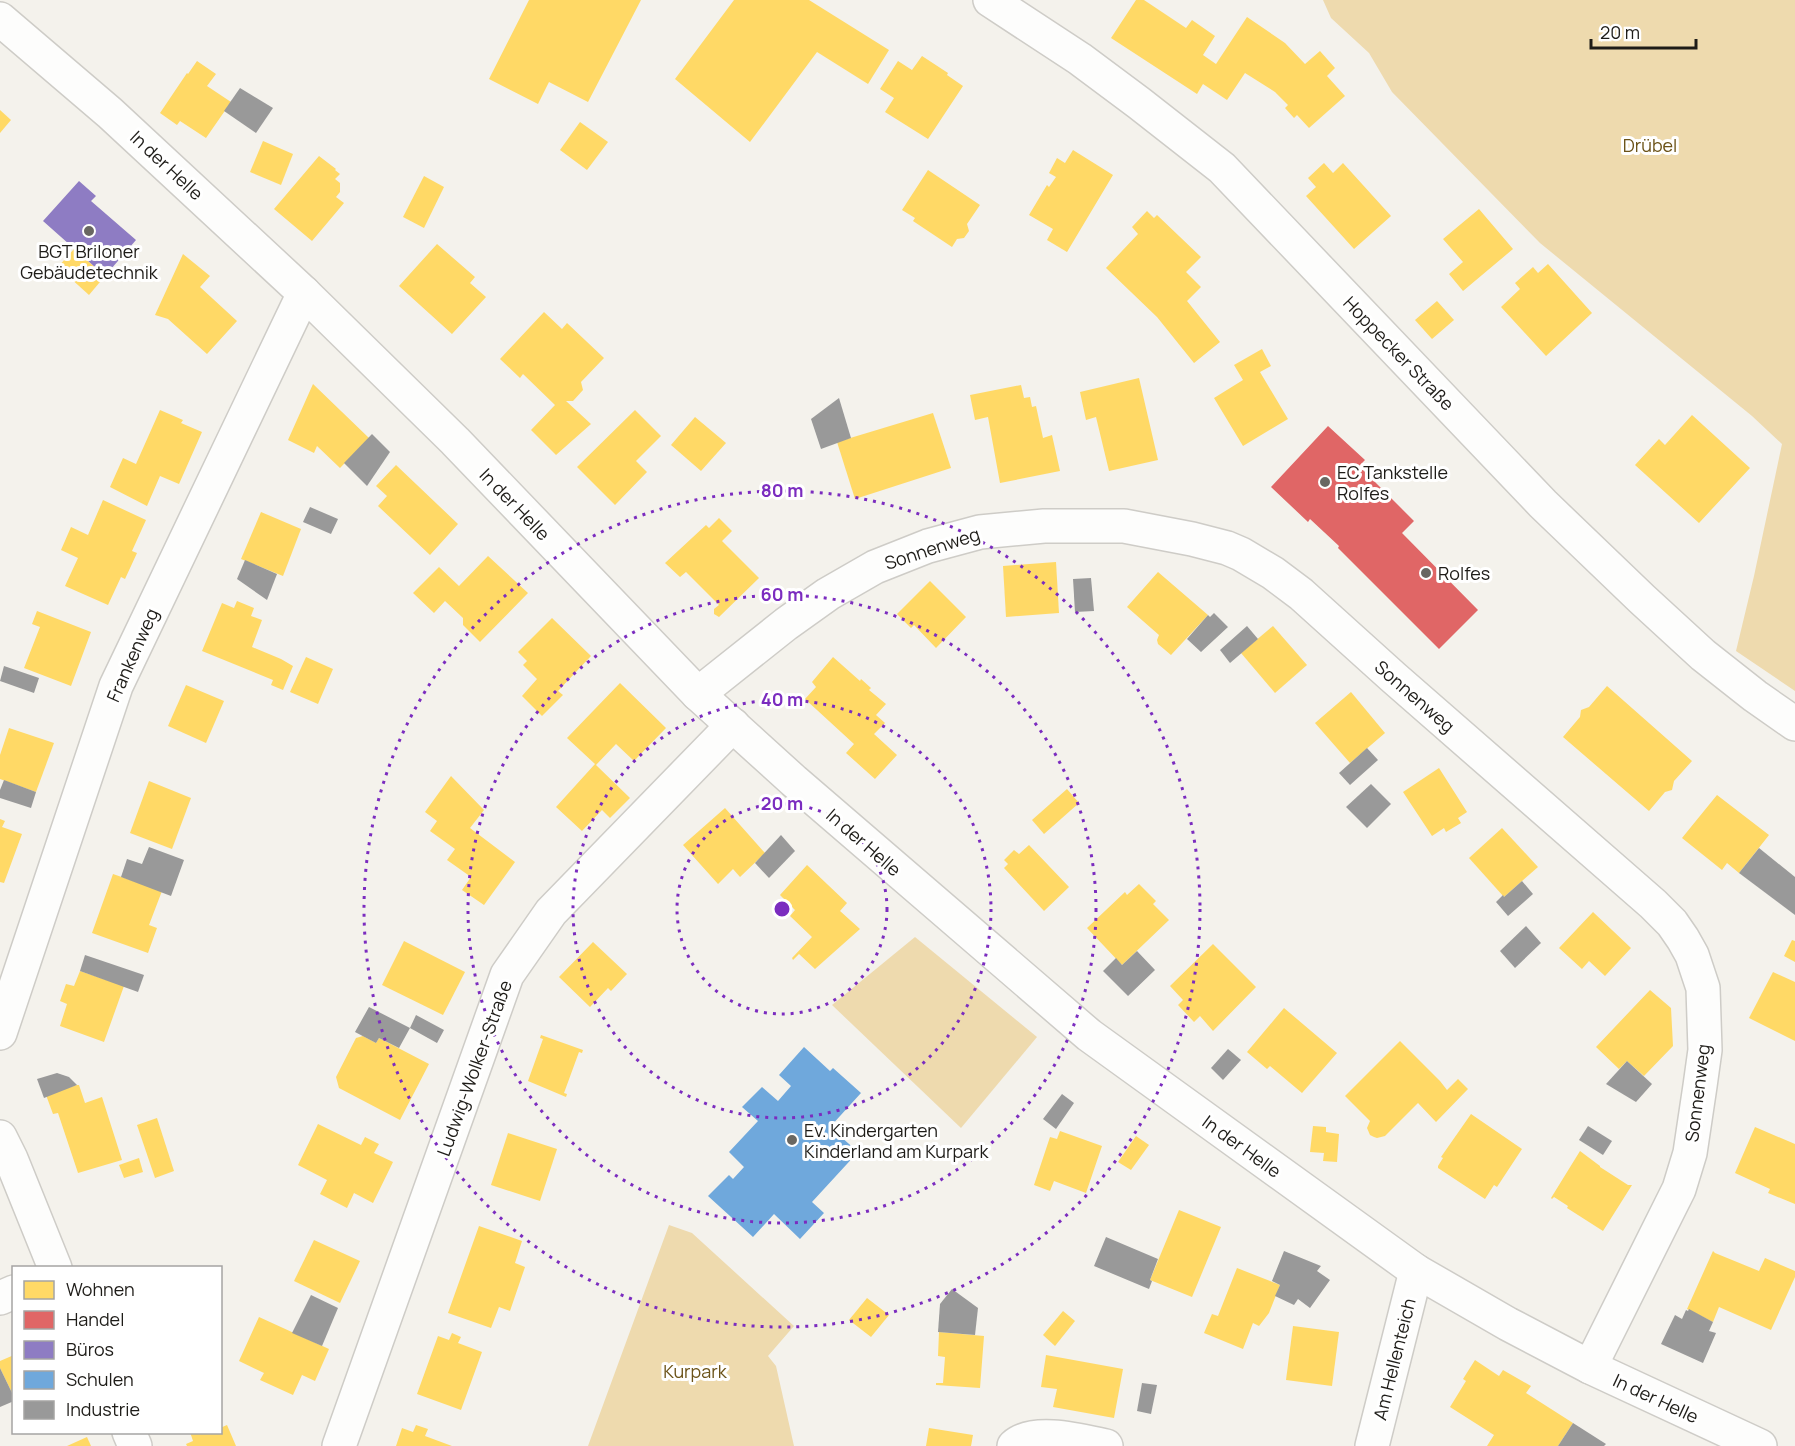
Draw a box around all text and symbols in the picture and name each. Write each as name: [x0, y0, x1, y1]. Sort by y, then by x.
scale bar: [1591, 12, 1696, 50]
text: 20 m: [1600, 20, 1640, 44]
street label: In der Helle: [125, 125, 209, 205]
park label: Drübel: [1623, 133, 1677, 157]
marker: BGT Briloner Gebäudetechnik: [82, 224, 96, 238]
place label: BGT Briloner Gebäudetechnik: [20, 239, 159, 284]
street label: Hoppecker Straße: [1338, 291, 1460, 415]
place label: EC Tankstelle Rolfes: [1337, 460, 1448, 505]
street label: In der Helle: [475, 463, 555, 545]
marker: EC Tankstelle Rolfes: [1318, 475, 1332, 489]
text: 80 m: [761, 478, 803, 502]
street label: Sonnenweg: [881, 521, 983, 575]
place label: Rolfes: [1438, 561, 1490, 585]
marker: Rolfes: [1419, 566, 1433, 580]
text: 60 m: [761, 582, 803, 606]
street label: Frankenweg: [101, 604, 163, 706]
street label: Sonnenweg: [1370, 655, 1460, 737]
text: 40 m: [761, 687, 803, 711]
text: 20 m: [761, 791, 803, 815]
street label: In der Helle: [822, 803, 906, 881]
centre of rings: [772, 899, 792, 919]
street label: Ludwig-Wolker-Straße: [431, 977, 517, 1159]
street label: Sonnenweg: [1679, 1043, 1715, 1143]
street label: In der Helle: [1198, 1109, 1286, 1183]
place label: Ev. Kindergarten Kinderland am Kurpark: [804, 1118, 990, 1163]
marker: Ev. Kindergarten Kinderland am Kurpark: [785, 1133, 799, 1147]
legend: [12, 1266, 222, 1434]
text: Wohnen: [66, 1277, 135, 1301]
street label: Am Hellenteich: [1367, 1296, 1421, 1422]
text: Handel: [66, 1307, 124, 1331]
text: Büros: [66, 1337, 114, 1361]
park label: Kurpark: [663, 1359, 728, 1383]
text: Schulen: [66, 1367, 134, 1391]
street label: In der Helle: [1609, 1368, 1703, 1428]
text: Industrie: [66, 1397, 140, 1421]

